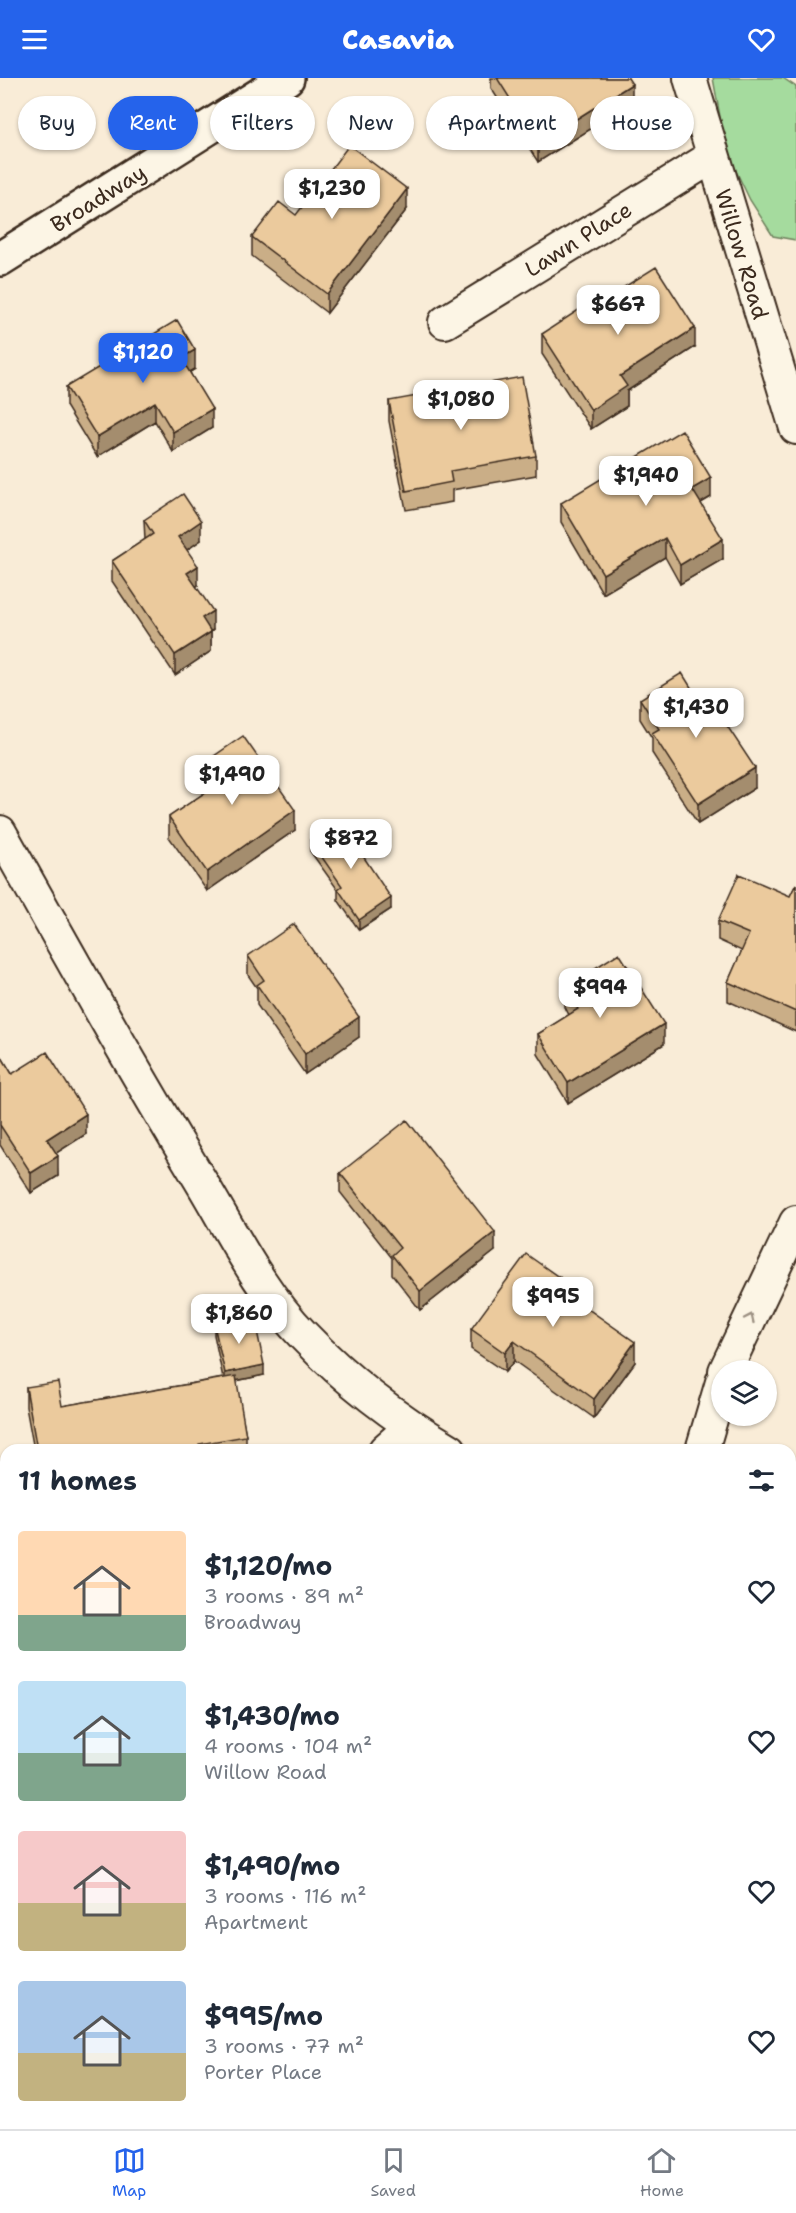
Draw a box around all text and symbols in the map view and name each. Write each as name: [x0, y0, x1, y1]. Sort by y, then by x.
text: Casavia: [342, 21, 454, 58]
icon: menu: [18, 23, 51, 56]
icon: heart: [745, 23, 778, 56]
chip: Buy: [18, 96, 96, 150]
chip: Rent: [108, 96, 198, 150]
chip: Filters: [210, 96, 315, 150]
chip: New: [327, 96, 414, 150]
chip: Apartment: [426, 96, 578, 150]
chip: House: [590, 96, 694, 150]
street label: Broadway: [45, 158, 151, 239]
pin: $1,230: [283, 169, 381, 220]
text: $1,230: [298, 175, 366, 201]
street label: Willow Road: [708, 185, 775, 323]
street label: Lawn Place: [519, 195, 637, 284]
pin: $667: [582, 285, 654, 336]
text: $667: [591, 291, 645, 317]
pin: $1,120: [94, 333, 192, 384]
text: $1,120: [113, 339, 173, 365]
pin: $1,080: [412, 380, 510, 431]
text: $1,080: [427, 386, 495, 412]
pin: $1,940: [597, 456, 695, 507]
text: $1,940: [613, 462, 679, 488]
pin: $1,430: [647, 688, 745, 739]
text: $1,430: [663, 694, 729, 720]
pin: $1,490: [183, 755, 281, 806]
text: $1,490: [199, 761, 265, 787]
pin: $872: [315, 819, 387, 870]
text: $872: [324, 825, 378, 851]
pin: $994: [564, 968, 636, 1019]
text: $994: [573, 974, 627, 1000]
pin: $995: [517, 1277, 589, 1328]
text: $995: [526, 1283, 580, 1309]
pin: $1,860: [190, 1294, 288, 1345]
text: $1,860: [205, 1300, 273, 1326]
one-way arrow: [743, 1313, 755, 1324]
map controls: [711, 1360, 777, 1426]
button: layers: [711, 1360, 777, 1426]
text: 11 homes: [18, 1463, 137, 1498]
icon: filters: [745, 1464, 778, 1497]
text: $1,120/mo: [204, 1548, 333, 1583]
icon: home: [66, 1555, 138, 1627]
icon: heart: [745, 1575, 778, 1608]
text: 3 rooms · 89 m²: [204, 1583, 364, 1609]
text: Broadway: [204, 1609, 302, 1635]
text: $1,430/mo: [204, 1698, 340, 1733]
icon: home: [66, 1705, 138, 1777]
icon: heart: [745, 1725, 778, 1758]
text: 4 rooms · 104 m²: [204, 1733, 372, 1759]
text: Willow Road: [204, 1759, 327, 1785]
text: $1,490/mo: [204, 1848, 340, 1883]
icon: home: [66, 1855, 138, 1927]
icon: heart: [745, 1875, 778, 1908]
text: 3 rooms · 116 m²: [204, 1883, 366, 1909]
text: Apartment: [204, 1909, 308, 1935]
text: $995/mo: [204, 1998, 323, 2033]
icon: home: [66, 2005, 138, 2077]
icon: heart: [745, 2025, 778, 2058]
text: 3 rooms · 77 m²: [204, 2033, 364, 2059]
text: Porter Place: [204, 2059, 322, 2085]
tab: Map: [112, 2144, 146, 2201]
tab: Saved: [370, 2144, 416, 2201]
tab: Home: [640, 2144, 684, 2201]

